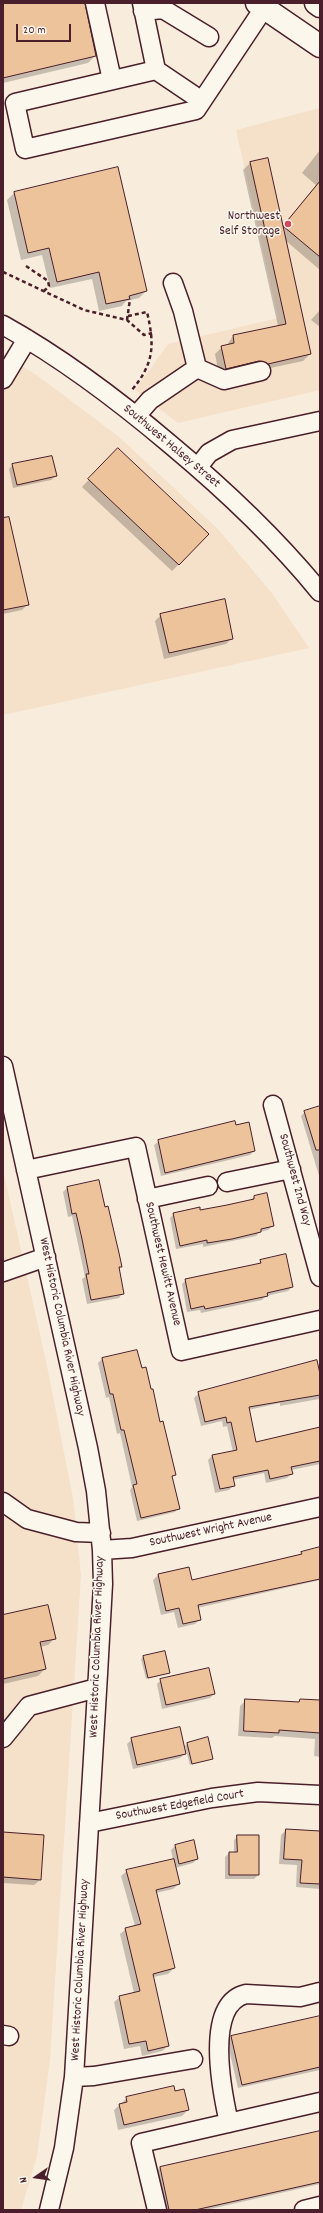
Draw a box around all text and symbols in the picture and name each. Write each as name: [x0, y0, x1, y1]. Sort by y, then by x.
scale bar: [18, 16, 73, 42]
text: 20 m: [23, 22, 46, 39]
place label: Northwest Self Storage: [219, 209, 280, 240]
marker: Northwest Self Storage: [283, 219, 293, 229]
street label: Southwest Halsey Street: [119, 402, 223, 492]
street label: Southwest 2nd Way: [274, 1132, 314, 1228]
street label: Southwest Hewitt Avenue: [140, 1201, 184, 1327]
street label: West Historic Columbia River Highway: [34, 1236, 88, 1418]
street label: Southwest Wright Avenue: [148, 1510, 274, 1552]
street label: West Historic Columbia River Highway: [87, 1556, 109, 1738]
street label: Southwest Edgefield Court: [115, 1787, 245, 1825]
street label: West Historic Columbia River Highway: [68, 1879, 94, 2061]
north arrow: [16, 2157, 56, 2197]
text: N: [16, 2175, 33, 2184]

